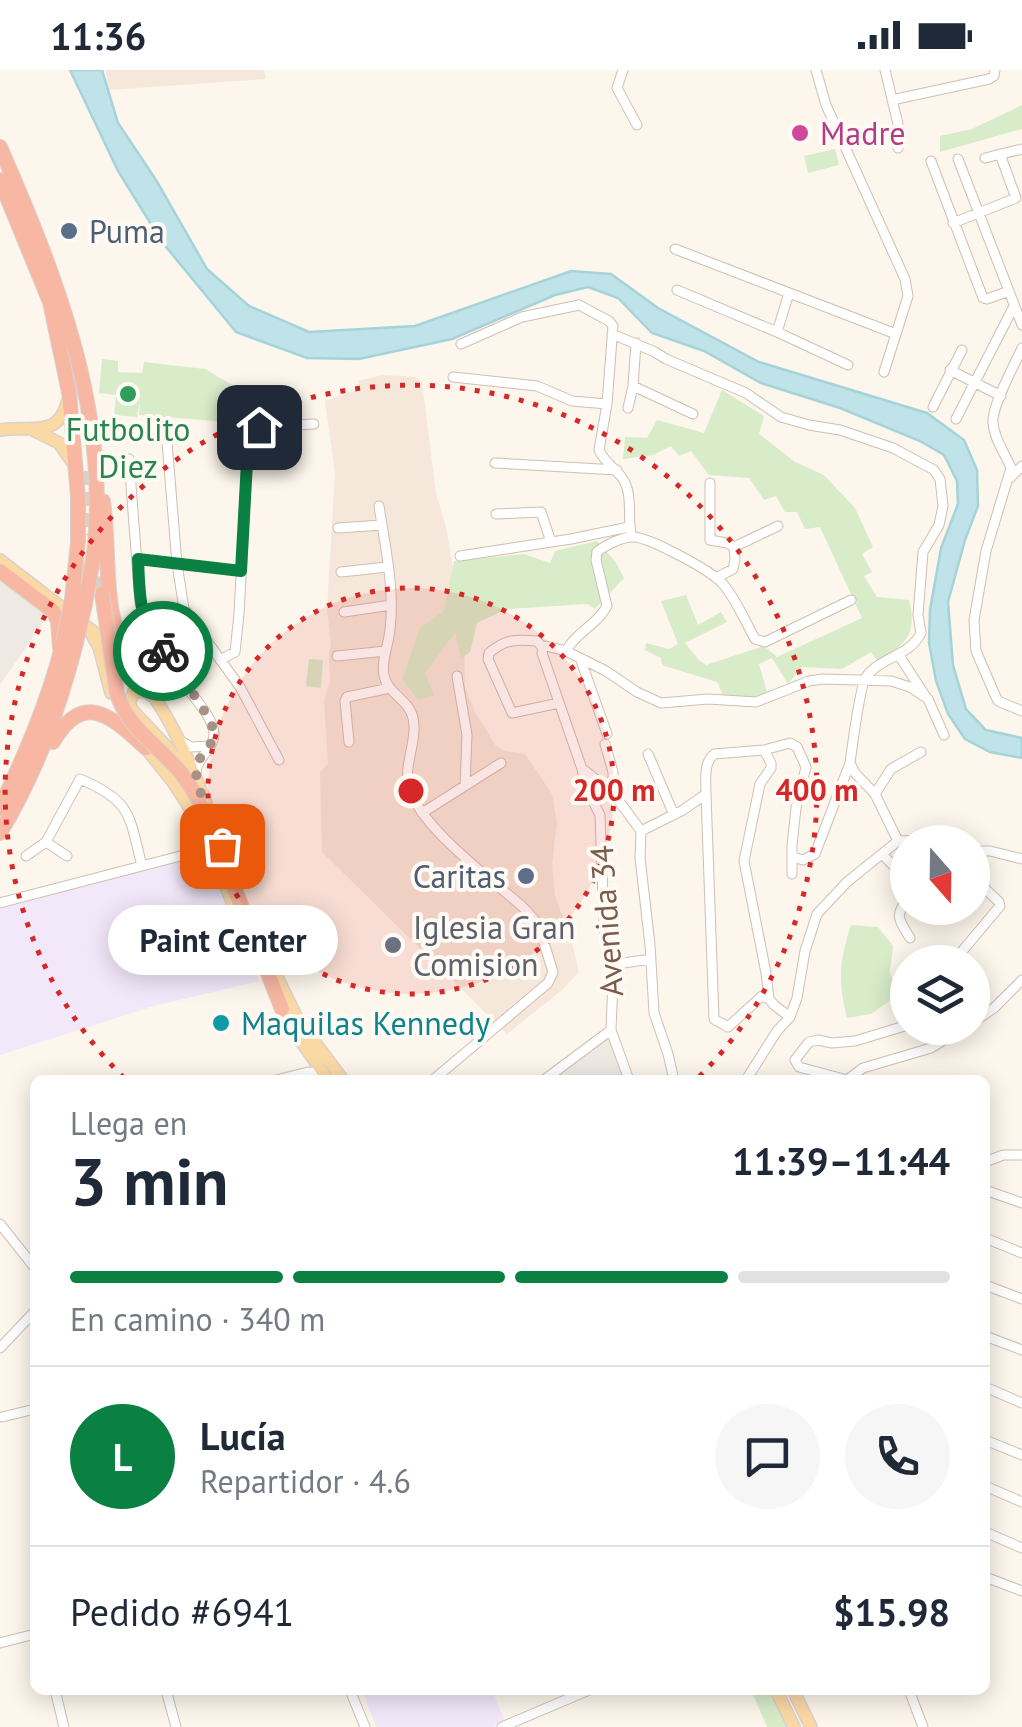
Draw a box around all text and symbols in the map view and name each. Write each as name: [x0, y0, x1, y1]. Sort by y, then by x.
text: 11:36: [50, 11, 146, 60]
place label: Madre: [820, 112, 906, 154]
marker: Madre: [789, 122, 811, 144]
place label: Puma: [89, 210, 165, 252]
marker: Puma: [58, 220, 80, 242]
marker: Futbolito Diez: [117, 383, 139, 405]
pin: [217, 385, 302, 470]
icon: home: [232, 400, 287, 455]
place label: Futbolito Diez: [66, 408, 190, 487]
courier: [113, 601, 213, 701]
icon: bike: [136, 624, 191, 679]
text: 200 m: [573, 770, 655, 809]
text: 400 m: [776, 770, 858, 809]
centre of rings: [393, 773, 429, 809]
pin: [180, 804, 265, 889]
icon: bag: [195, 819, 250, 874]
north arrow: [890, 825, 990, 925]
map controls: [890, 825, 990, 1045]
street label: Avenida 34: [580, 844, 632, 998]
place label: Caritas: [413, 855, 506, 897]
marker: Caritas: [515, 865, 537, 887]
callout: Paint Center: [107, 906, 337, 976]
place label: Iglesia Gran Comision: [413, 906, 575, 985]
text: Paint Center: [139, 919, 307, 961]
marker: Iglesia Gran Comision: [382, 934, 404, 956]
button: layers: [890, 945, 990, 1045]
place label: Maquilas Kennedy: [241, 1002, 490, 1044]
marker: Maquilas Kennedy: [210, 1012, 232, 1034]
text: Llega en: [70, 1102, 187, 1144]
text: 11:39–11:44: [732, 1136, 950, 1185]
text: 3 min: [70, 1139, 229, 1223]
text: En camino · 340 m: [70, 1298, 325, 1340]
button: chat: [715, 1404, 820, 1509]
button: phone: [845, 1404, 950, 1509]
text: Lucía: [200, 1411, 286, 1460]
text: L: [113, 1432, 132, 1481]
text: Repartidor · 4.6: [200, 1460, 411, 1502]
text: Pedido #6941: [70, 1587, 294, 1636]
text: $15.98: [833, 1587, 950, 1636]

